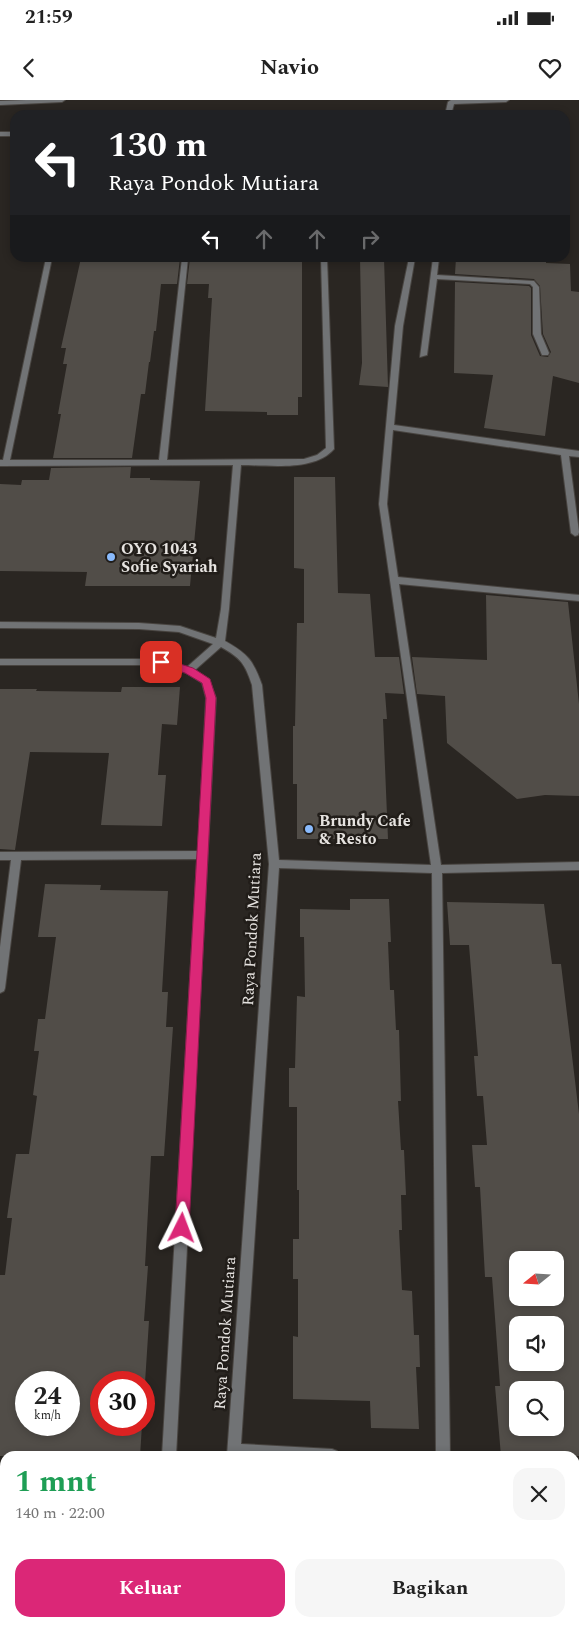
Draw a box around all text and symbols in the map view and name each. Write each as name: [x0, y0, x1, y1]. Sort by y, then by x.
text: 21:59: [25, 3, 73, 32]
text: Navio: [260, 51, 319, 84]
icon: back: [15, 54, 43, 82]
icon: heart: [536, 54, 564, 82]
text: 130 m: [108, 119, 207, 172]
icon: left: [25, 130, 90, 195]
text: Raya Pondok Mutiara: [108, 167, 319, 200]
icon: left: [197, 225, 225, 253]
icon: ahead: [250, 225, 278, 253]
icon: ahead: [303, 225, 331, 253]
icon: right: [356, 225, 384, 253]
place label: OYO 1043 Sofie Syariah: [121, 537, 218, 579]
marker: OYO 1043 Sofie Syariah: [105, 551, 117, 563]
pin: [140, 641, 182, 683]
icon: arrive: [147, 648, 175, 676]
place label: Brundy Cafe & Resto: [319, 809, 411, 851]
marker: Brundy Cafe & Resto: [303, 823, 315, 835]
street label: Raya Pondok Mutiara: [236, 852, 268, 1006]
position arrow: [155, 1201, 207, 1253]
north arrow: [509, 1251, 564, 1306]
map controls: [509, 1251, 564, 1436]
street label: Raya Pondok Mutiara: [208, 1256, 242, 1410]
button: sound: [509, 1316, 564, 1371]
speed limit sign: 30: [90, 1371, 155, 1436]
text: 24: [33, 1378, 62, 1416]
button: search: [509, 1381, 564, 1436]
text: km/h: [34, 1406, 61, 1425]
text: 1 mnt: [15, 1459, 96, 1505]
button: close: [513, 1468, 565, 1520]
text: 140 m · 22:00: [15, 1501, 105, 1525]
button: Keluar: [15, 1559, 285, 1617]
button: Bagikan: [295, 1559, 565, 1617]

